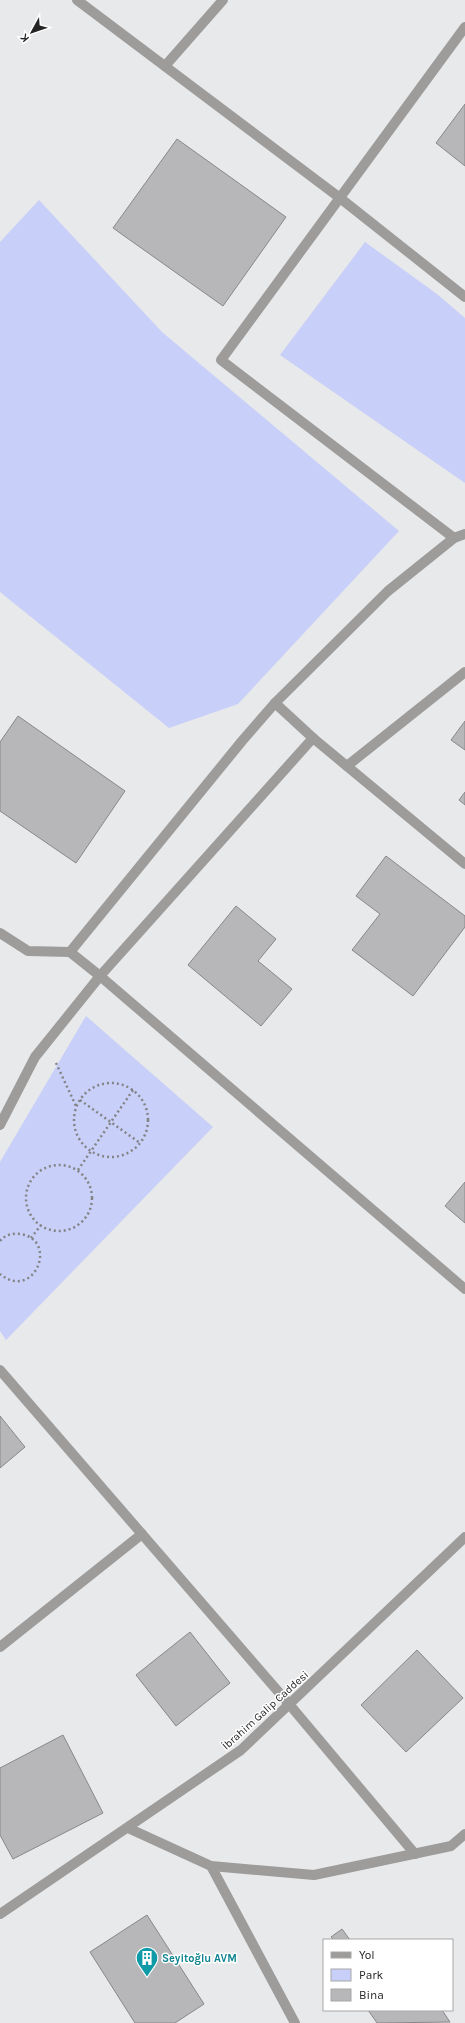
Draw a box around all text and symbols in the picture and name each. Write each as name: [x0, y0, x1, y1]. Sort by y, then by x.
north arrow: [12, 12, 52, 52]
text: K: [17, 31, 32, 45]
street label: İbrahim Galip Caddesi: [219, 1667, 311, 1753]
legend: [323, 1939, 453, 2011]
building icon: Seyitoğlu AVM: [134, 1945, 160, 1978]
text: Yol: [359, 1948, 375, 1962]
place label: Seyitoğlu AVM: [162, 1952, 237, 1965]
text: Park: [359, 1968, 384, 1982]
text: Bina: [359, 1988, 384, 2002]

